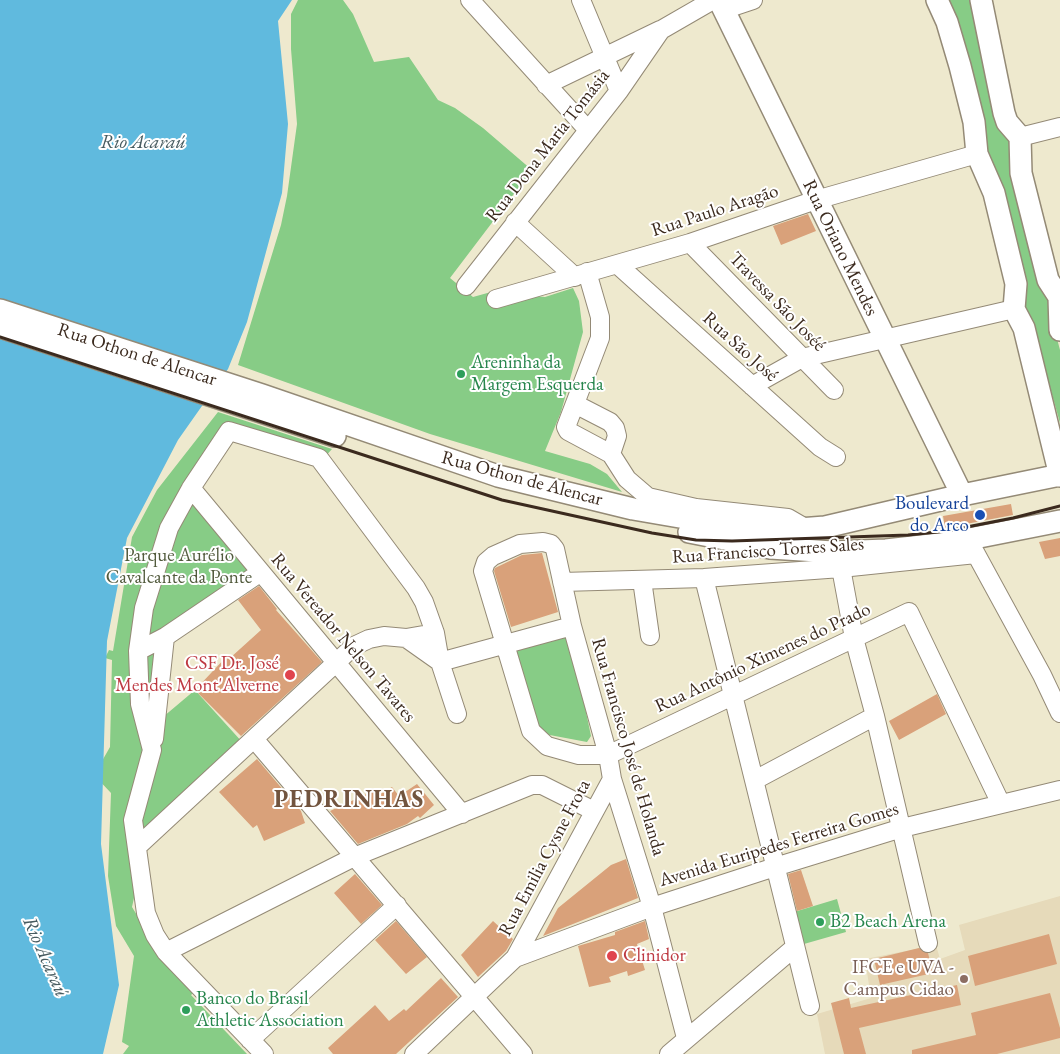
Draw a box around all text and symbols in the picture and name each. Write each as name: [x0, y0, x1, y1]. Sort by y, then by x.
street label: Rua Dona Maria Tomásia: [481, 65, 615, 227]
water label: Rio Acaraú: [100, 131, 186, 155]
street label: Rua Oriano Mendes: [797, 176, 883, 320]
street label: Rua Paulo Aragão: [649, 180, 781, 242]
street label: Travessa São Joséé: [724, 247, 830, 357]
street label: Rua São José: [697, 307, 783, 387]
street label: Rua Othon de Alencar: [55, 319, 219, 391]
place label: Areninha da Margem Esquerda: [471, 352, 604, 396]
marker: Areninha da Margem Esquerda: [455, 368, 467, 380]
street label: Rua Othon de Alencar: [439, 447, 605, 511]
place label: Boulevard do Arco: [895, 493, 969, 537]
marker: Boulevard do Arco: [973, 508, 987, 522]
street label: Rua Francisco Torres Sales: [671, 533, 865, 569]
park label: Parque Aurélio Cavalcante da Ponte: [106, 545, 252, 589]
street label: Rua Vereador Nelson Tavares: [266, 549, 420, 727]
street label: Rua Antônio Ximenes do Prado: [652, 598, 874, 718]
street label: Rua Francisco José de Holanda: [586, 635, 670, 859]
place label: CSF Dr. José Mendes Mont'Alverne: [115, 653, 279, 697]
marker: CSF Dr. José Mendes Mont'Alverne: [283, 668, 297, 682]
street label: Rua Emilia Cysne Frota: [494, 776, 596, 940]
district label: PEDRINHAS: [273, 786, 425, 814]
street label: Avenida Euripedes Ferreira Gomes: [657, 798, 901, 892]
place label: B2 Beach Arena: [830, 911, 946, 933]
water label: Rio Acaraú: [17, 913, 73, 1001]
marker: B2 Beach Arena: [814, 916, 826, 928]
place label: Clinidor: [623, 945, 686, 967]
marker: Clinidor: [605, 949, 619, 963]
place label: IFCE e UVA - Campus Cidao: [844, 957, 954, 1001]
marker: IFCE e UVA - Campus Cidao: [958, 973, 970, 985]
place label: Banco do Brasil Athletic Association: [196, 988, 344, 1032]
marker: Banco do Brasil Athletic Association: [180, 1004, 192, 1016]

